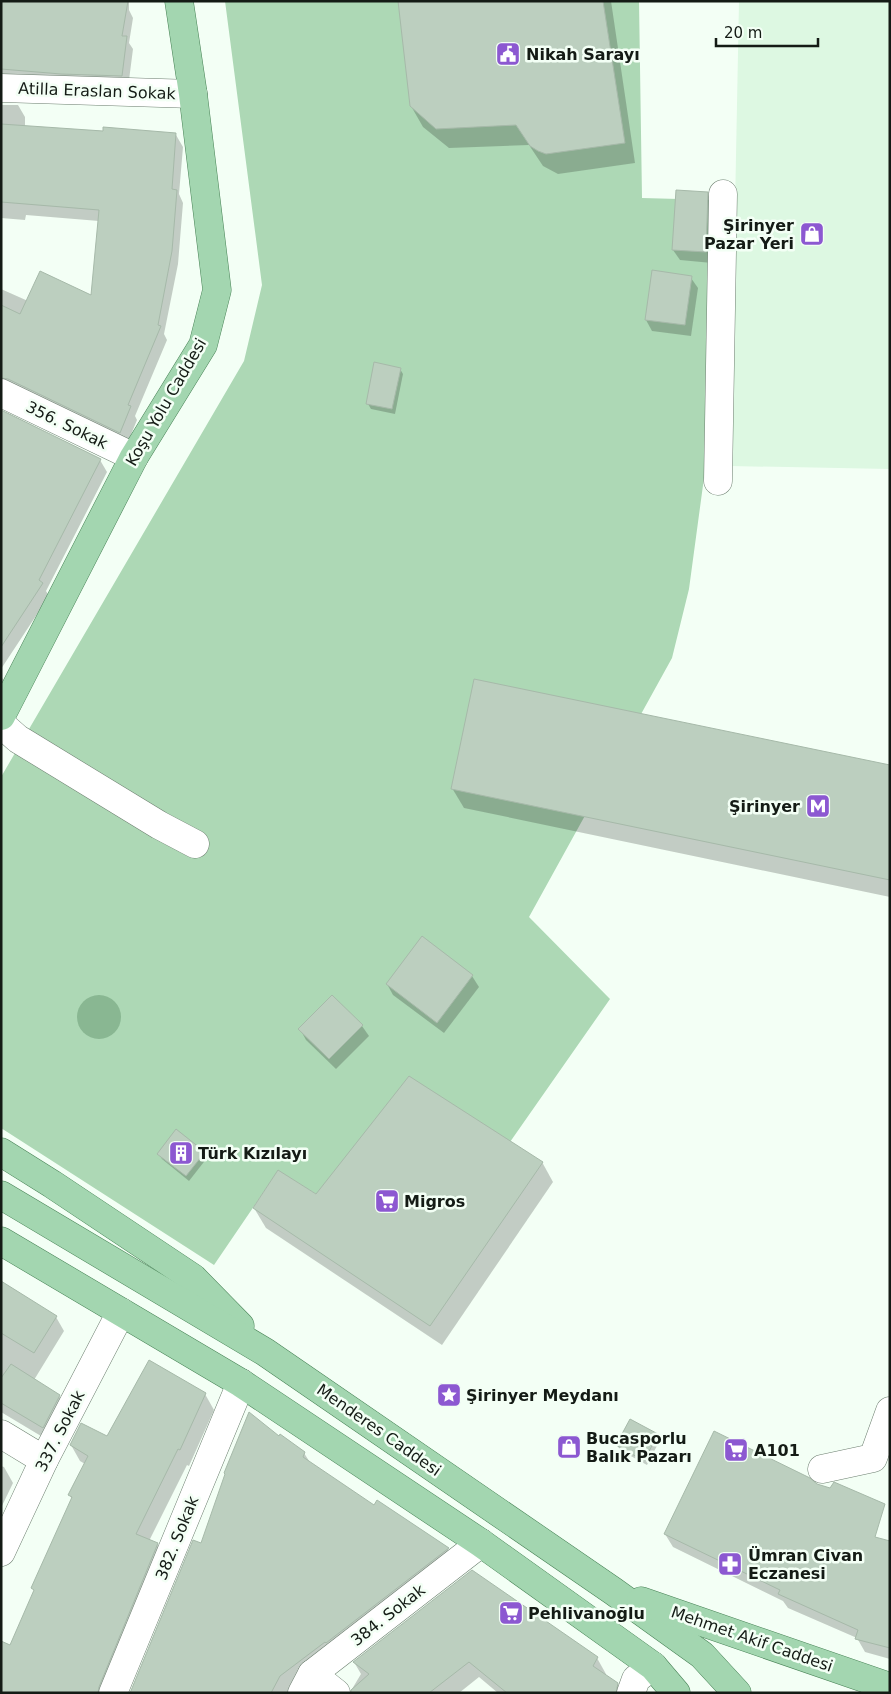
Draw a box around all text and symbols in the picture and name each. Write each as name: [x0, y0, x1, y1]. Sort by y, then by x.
scale bar: [716, 15, 818, 47]
text: 20 m: [724, 24, 762, 42]
public building icon: Nikah Sarayı: [495, 41, 521, 67]
place label: Nikah Sarayı: [526, 45, 640, 64]
street label: Atilla Eraslan Sokak: [18, 79, 177, 103]
place label: Şirinyer Pazar Yeri: [704, 216, 794, 253]
shop icon: Şirinyer Pazar Yeri: [799, 221, 825, 247]
street label: Koşu Yolu Caddesi: [122, 335, 210, 469]
street label: 356. Sokak: [23, 397, 112, 453]
metro station icon: Şirinyer: [805, 793, 831, 819]
place label: Şirinyer: [729, 797, 800, 816]
building icon: Türk Kızılayı: [168, 1140, 194, 1166]
place label: Türk Kızılayı: [198, 1144, 307, 1163]
supermarket icon: Migros: [374, 1188, 400, 1214]
place label: Migros: [404, 1192, 465, 1211]
street label: Menderes Caddesi: [313, 1380, 445, 1480]
place icon: Şirinyer Meydanı: [436, 1382, 462, 1408]
place label: Şirinyer Meydanı: [466, 1386, 619, 1405]
street label: 337. Sokak: [31, 1387, 89, 1475]
place label: Bucasporlu Balık Pazarı: [586, 1429, 692, 1466]
shop icon: Bucasporlu Balık Pazarı: [556, 1434, 582, 1460]
supermarket icon: A101: [723, 1437, 749, 1463]
place label: A101: [754, 1441, 800, 1460]
street label: 382. Sokak: [152, 1493, 203, 1583]
place label: Ümran Civan Eczanesi: [748, 1546, 863, 1583]
pharmacy icon: Ümran Civan Eczanesi: [717, 1551, 743, 1577]
street label: 384. Sokak: [347, 1580, 429, 1650]
supermarket icon: Pehlivanoğlu: [498, 1600, 524, 1626]
street label: Mehmet Akif Caddesi: [669, 1602, 835, 1676]
place label: Pehlivanoğlu: [528, 1604, 645, 1623]

